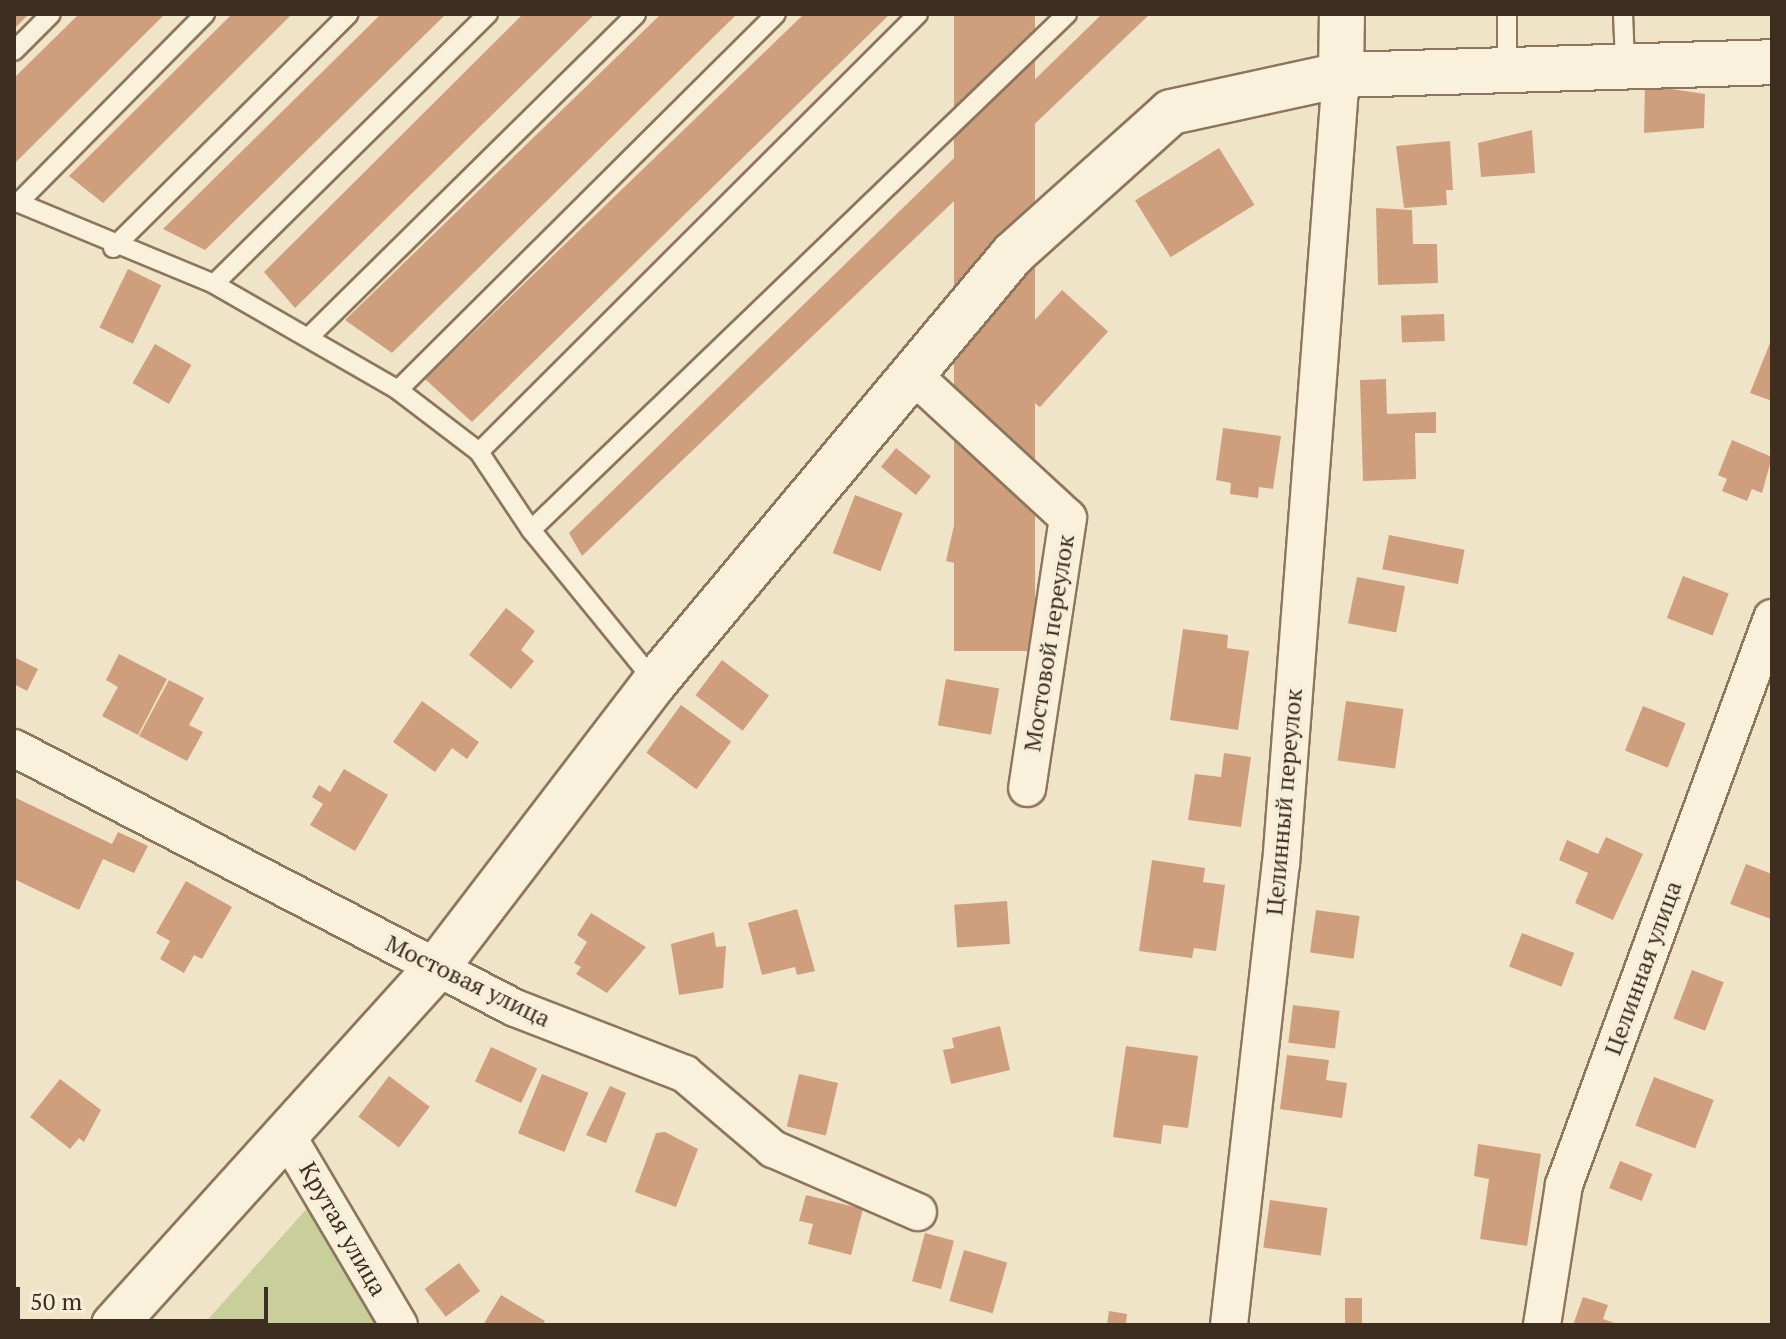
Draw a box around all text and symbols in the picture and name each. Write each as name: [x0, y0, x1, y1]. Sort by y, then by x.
street label: Мостовой переулок: [1018, 532, 1080, 754]
street label: Целинный переулок: [1260, 687, 1308, 917]
street label: Целинная улица: [1598, 877, 1688, 1059]
street label: Мостовая улица: [381, 929, 555, 1033]
street label: Крутая улица: [293, 1157, 393, 1301]
scale bar: [20, 1271, 272, 1321]
text: 50 m: [30, 1285, 82, 1317]

